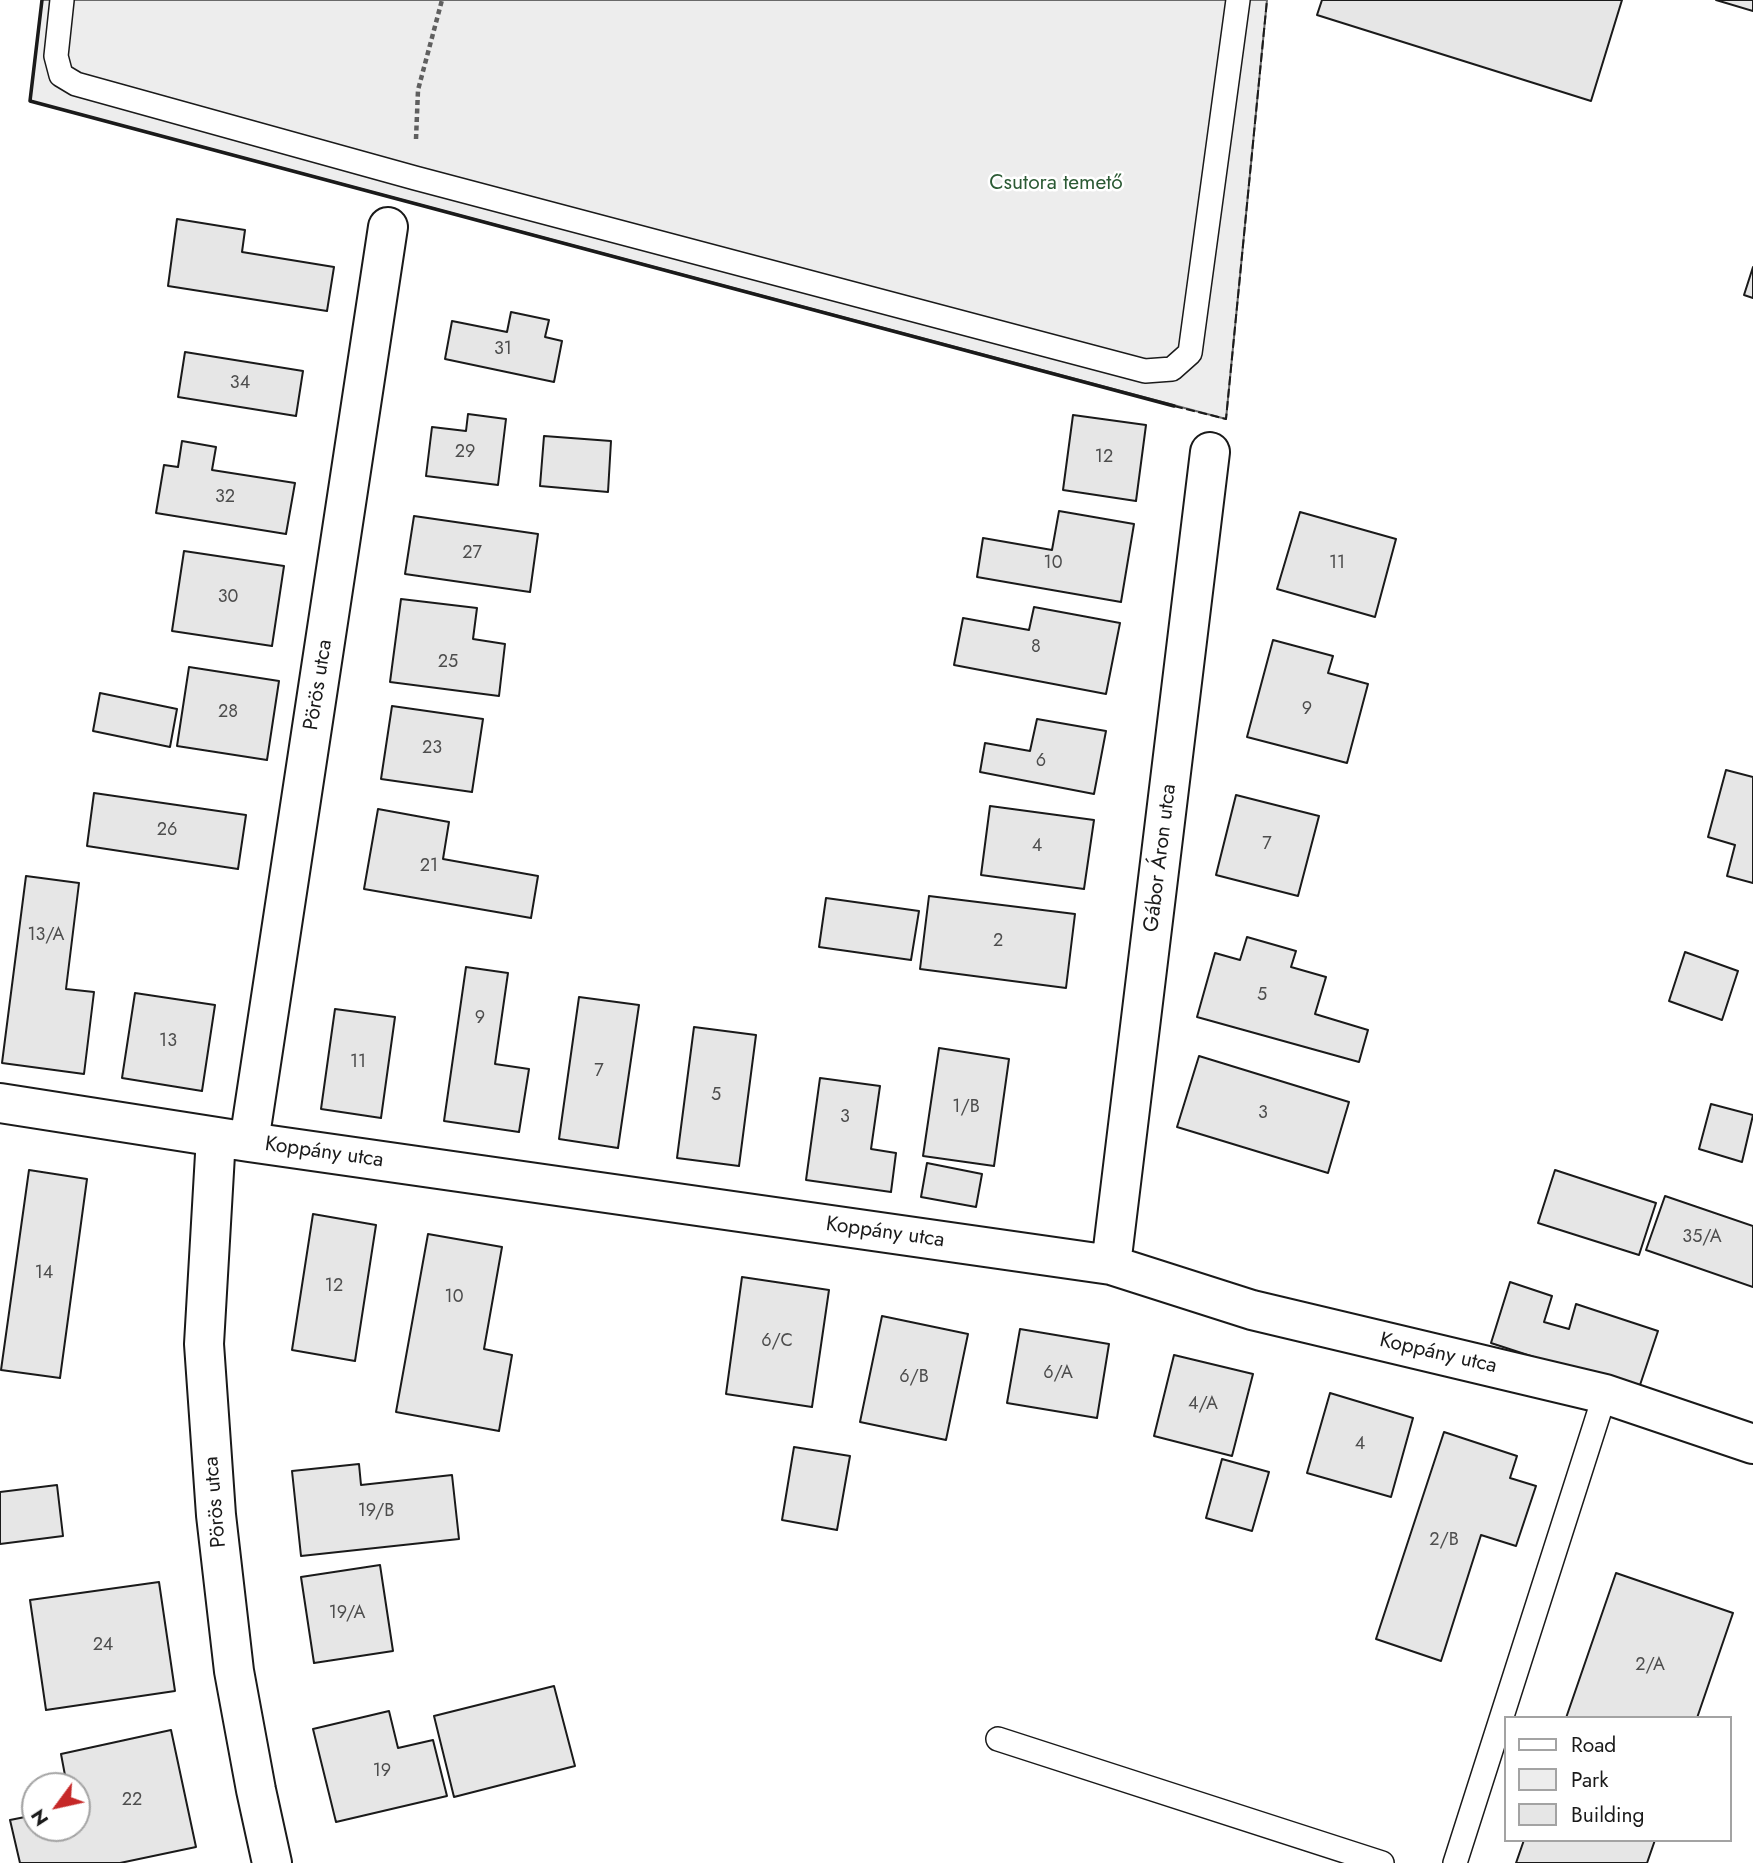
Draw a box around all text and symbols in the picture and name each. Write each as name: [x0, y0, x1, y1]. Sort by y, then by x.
park label: Csutora temető: [989, 171, 1123, 197]
house number: 31: [494, 339, 512, 361]
house number: 34: [230, 373, 250, 395]
house number: 29: [455, 442, 475, 464]
house number: 12: [1095, 447, 1113, 469]
house number: 32: [215, 487, 235, 509]
house number: 27: [462, 543, 482, 565]
house number: 10: [1044, 553, 1062, 575]
house number: 11: [1329, 553, 1345, 575]
house number: 30: [218, 587, 238, 609]
house number: 8: [1031, 637, 1041, 659]
street label: Pörös utca: [299, 638, 339, 732]
house number: 25: [438, 652, 458, 674]
house number: 9: [1302, 699, 1312, 721]
house number: 28: [218, 702, 238, 724]
house number: 23: [422, 738, 442, 760]
house number: 6: [1036, 751, 1046, 773]
street label: Gábor Áron utca: [1139, 782, 1183, 934]
house number: 26: [157, 820, 177, 842]
house number: 7: [1262, 834, 1272, 856]
house number: 4: [1032, 836, 1042, 858]
house number: 21: [420, 856, 438, 878]
house number: 13/A: [27, 925, 65, 947]
house number: 2: [993, 931, 1003, 953]
house number: 5: [1257, 985, 1267, 1007]
house number: 9: [475, 1008, 485, 1030]
house number: 13: [159, 1031, 177, 1053]
house number: 11: [350, 1052, 366, 1074]
house number: 7: [594, 1061, 604, 1083]
house number: 5: [711, 1085, 721, 1107]
house number: 1/B: [952, 1097, 980, 1119]
house number: 3: [1258, 1103, 1268, 1125]
house number: 3: [840, 1107, 850, 1129]
street label: Koppány utca: [263, 1132, 385, 1174]
street label: Koppány utca: [824, 1212, 946, 1254]
house number: 35/A: [1682, 1227, 1722, 1249]
house number: 14: [35, 1263, 53, 1285]
house number: 12: [325, 1276, 343, 1298]
house number: 10: [445, 1287, 463, 1309]
street label: Koppány utca: [1377, 1328, 1499, 1380]
house number: 6/C: [761, 1331, 793, 1353]
house number: 6/A: [1043, 1363, 1073, 1385]
house number: 6/B: [899, 1367, 929, 1389]
house number: 4/A: [1188, 1394, 1218, 1416]
house number: 4: [1355, 1434, 1365, 1456]
street label: Pörös utca: [199, 1455, 233, 1549]
house number: 19/B: [358, 1501, 394, 1523]
house number: 2/B: [1429, 1530, 1459, 1552]
house number: 19/A: [329, 1603, 365, 1625]
house number: 24: [93, 1635, 113, 1657]
house number: 2/A: [1635, 1655, 1665, 1677]
legend: [1504, 1716, 1732, 1842]
text: Road: [1571, 1730, 1616, 1760]
house number: 19: [373, 1761, 391, 1783]
text: Park: [1571, 1765, 1608, 1795]
north arrow: [21, 1772, 91, 1842]
house number: 22: [122, 1790, 142, 1812]
text: Building: [1571, 1800, 1644, 1830]
text: N: [24, 1804, 55, 1831]

